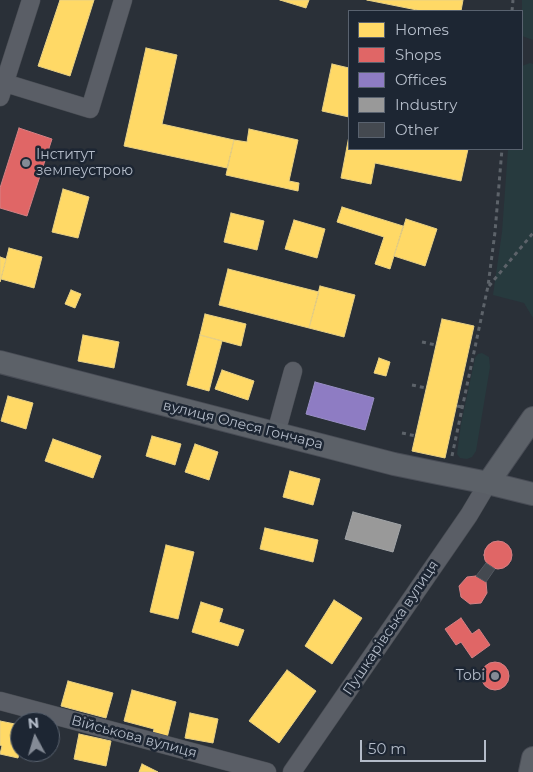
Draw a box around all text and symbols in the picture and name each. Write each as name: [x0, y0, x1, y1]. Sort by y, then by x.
legend: [348, 10, 523, 150]
text: Homes: [395, 20, 449, 39]
text: Shops: [395, 45, 441, 64]
text: Offices: [395, 70, 447, 89]
text: Industry: [395, 95, 457, 114]
text: Other: [395, 120, 439, 139]
place label: Інститут землеустрою: [36, 147, 133, 180]
marker: Інститут землеустрою: [20, 157, 32, 169]
street label: вулиця Олеся Гончара: [161, 397, 325, 453]
street label: Пушкарівська вулиця: [340, 558, 442, 698]
place label: Tobi: [456, 668, 485, 684]
marker: Tobi: [489, 670, 501, 682]
north arrow: [10, 712, 60, 762]
street label: Військова вулиця: [69, 712, 199, 762]
text: N: [27, 714, 40, 733]
scale bar: [363, 730, 489, 762]
text: 50 m: [368, 739, 406, 758]

